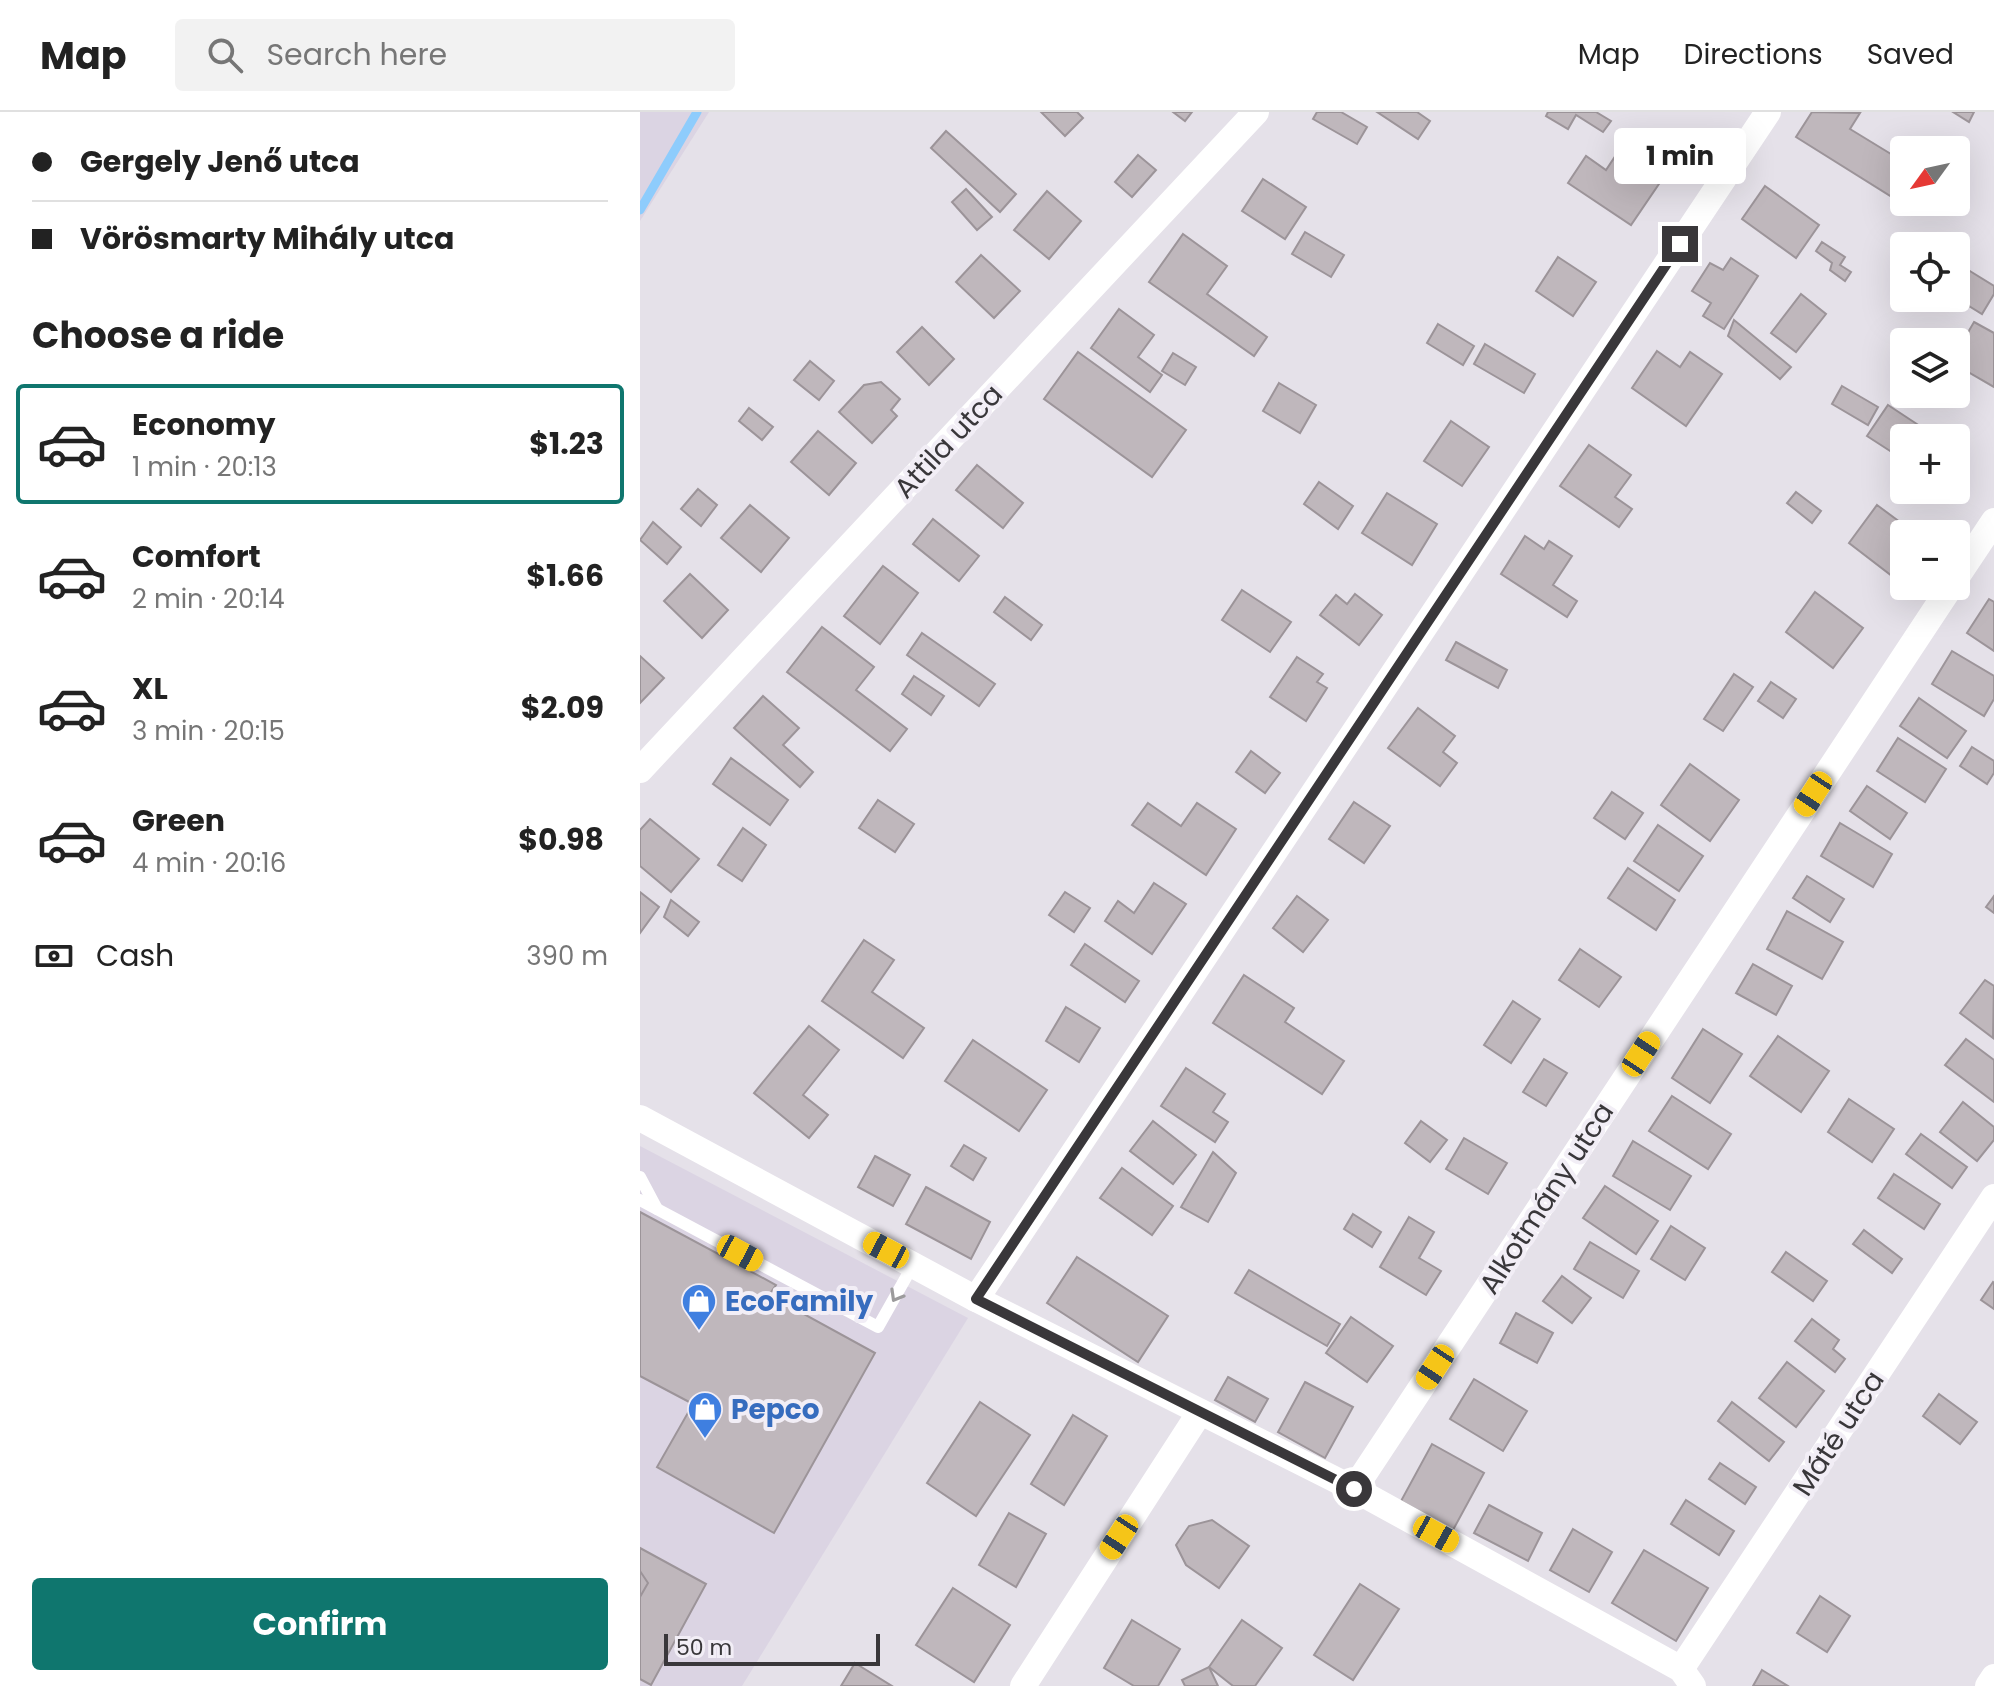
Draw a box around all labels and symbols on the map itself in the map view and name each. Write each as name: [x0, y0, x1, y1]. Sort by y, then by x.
callout: 1 min: [1614, 128, 1746, 184]
north arrow: [1890, 136, 1970, 216]
route end: [1662, 226, 1698, 262]
street label: Attila utca: [885, 376, 1012, 507]
car: [1790, 767, 1836, 821]
car: [1618, 1027, 1664, 1081]
street label: Alkotmány utca: [1470, 1095, 1623, 1302]
car: [859, 1228, 913, 1272]
car: [713, 1231, 767, 1275]
shop icon: EcoFamily: [680, 1282, 718, 1332]
place label: EcoFamily: [725, 1282, 873, 1321]
one-way arrow: [890, 1287, 906, 1302]
car: [1412, 1340, 1458, 1394]
street label: Máté utca: [1783, 1363, 1893, 1503]
shop icon: Pepco: [686, 1390, 724, 1440]
place label: Pepco: [731, 1390, 820, 1429]
route start: [1336, 1471, 1372, 1507]
car: [1096, 1510, 1142, 1564]
car: [1409, 1512, 1463, 1556]
scale bar: [664, 1630, 880, 1666]

